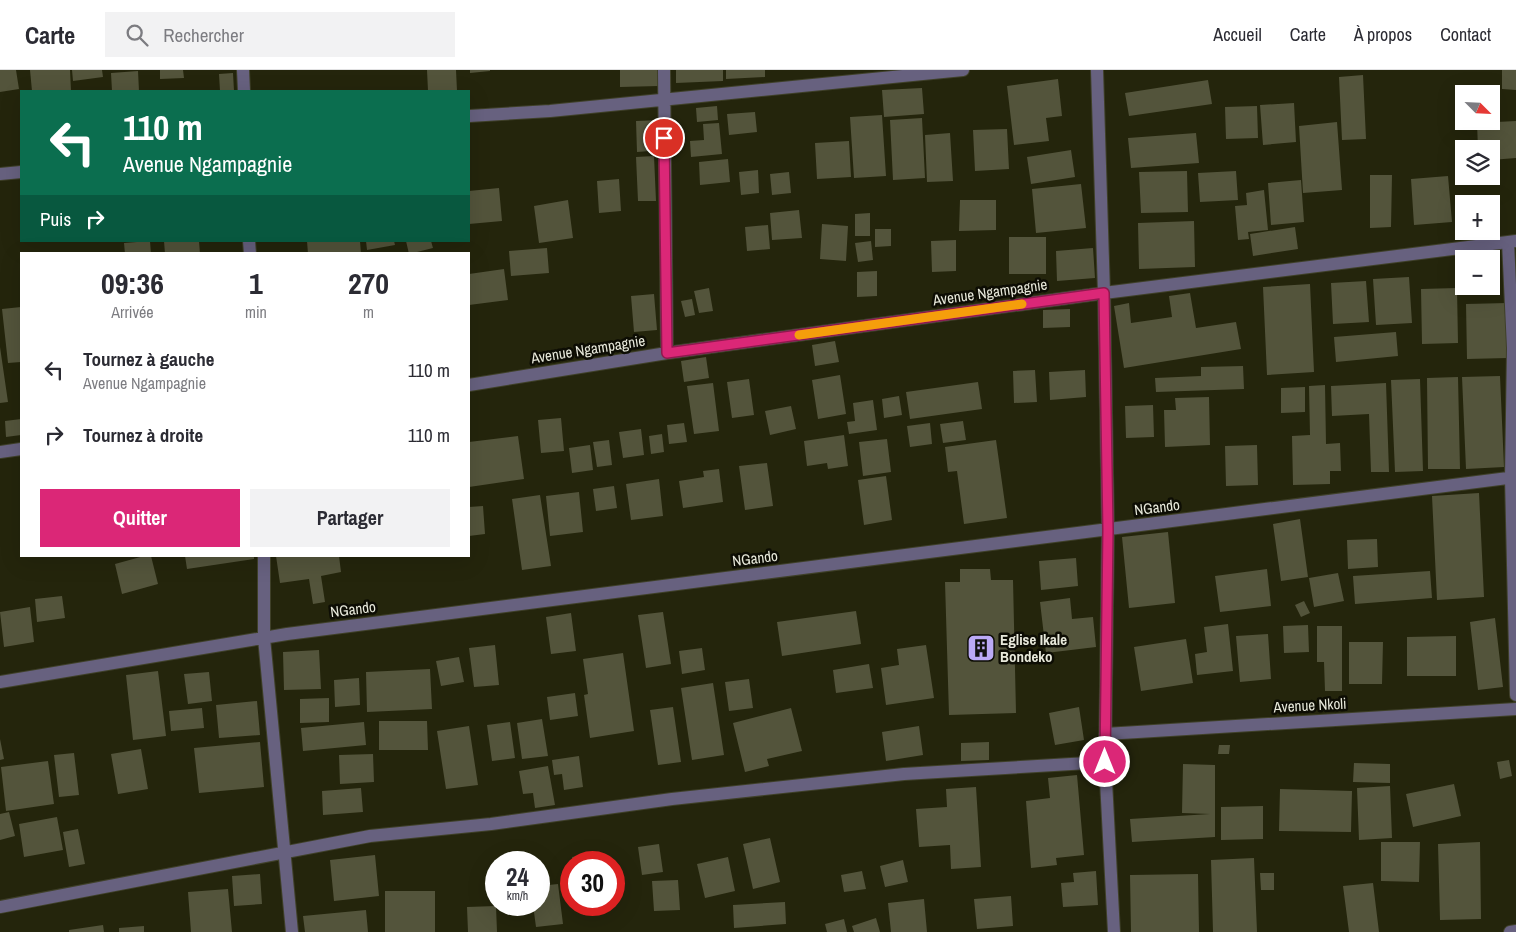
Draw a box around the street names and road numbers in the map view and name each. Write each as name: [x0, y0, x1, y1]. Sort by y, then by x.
street label: Avenue Ngampagnie: [930, 274, 1049, 311]
street label: Avenue Ngampagnie: [528, 330, 647, 369]
street label: NGando: [1133, 494, 1181, 520]
street label: NGando: [731, 545, 779, 571]
street label: NGando: [329, 596, 377, 622]
street label: Avenue Nkoli: [1272, 693, 1347, 717]

